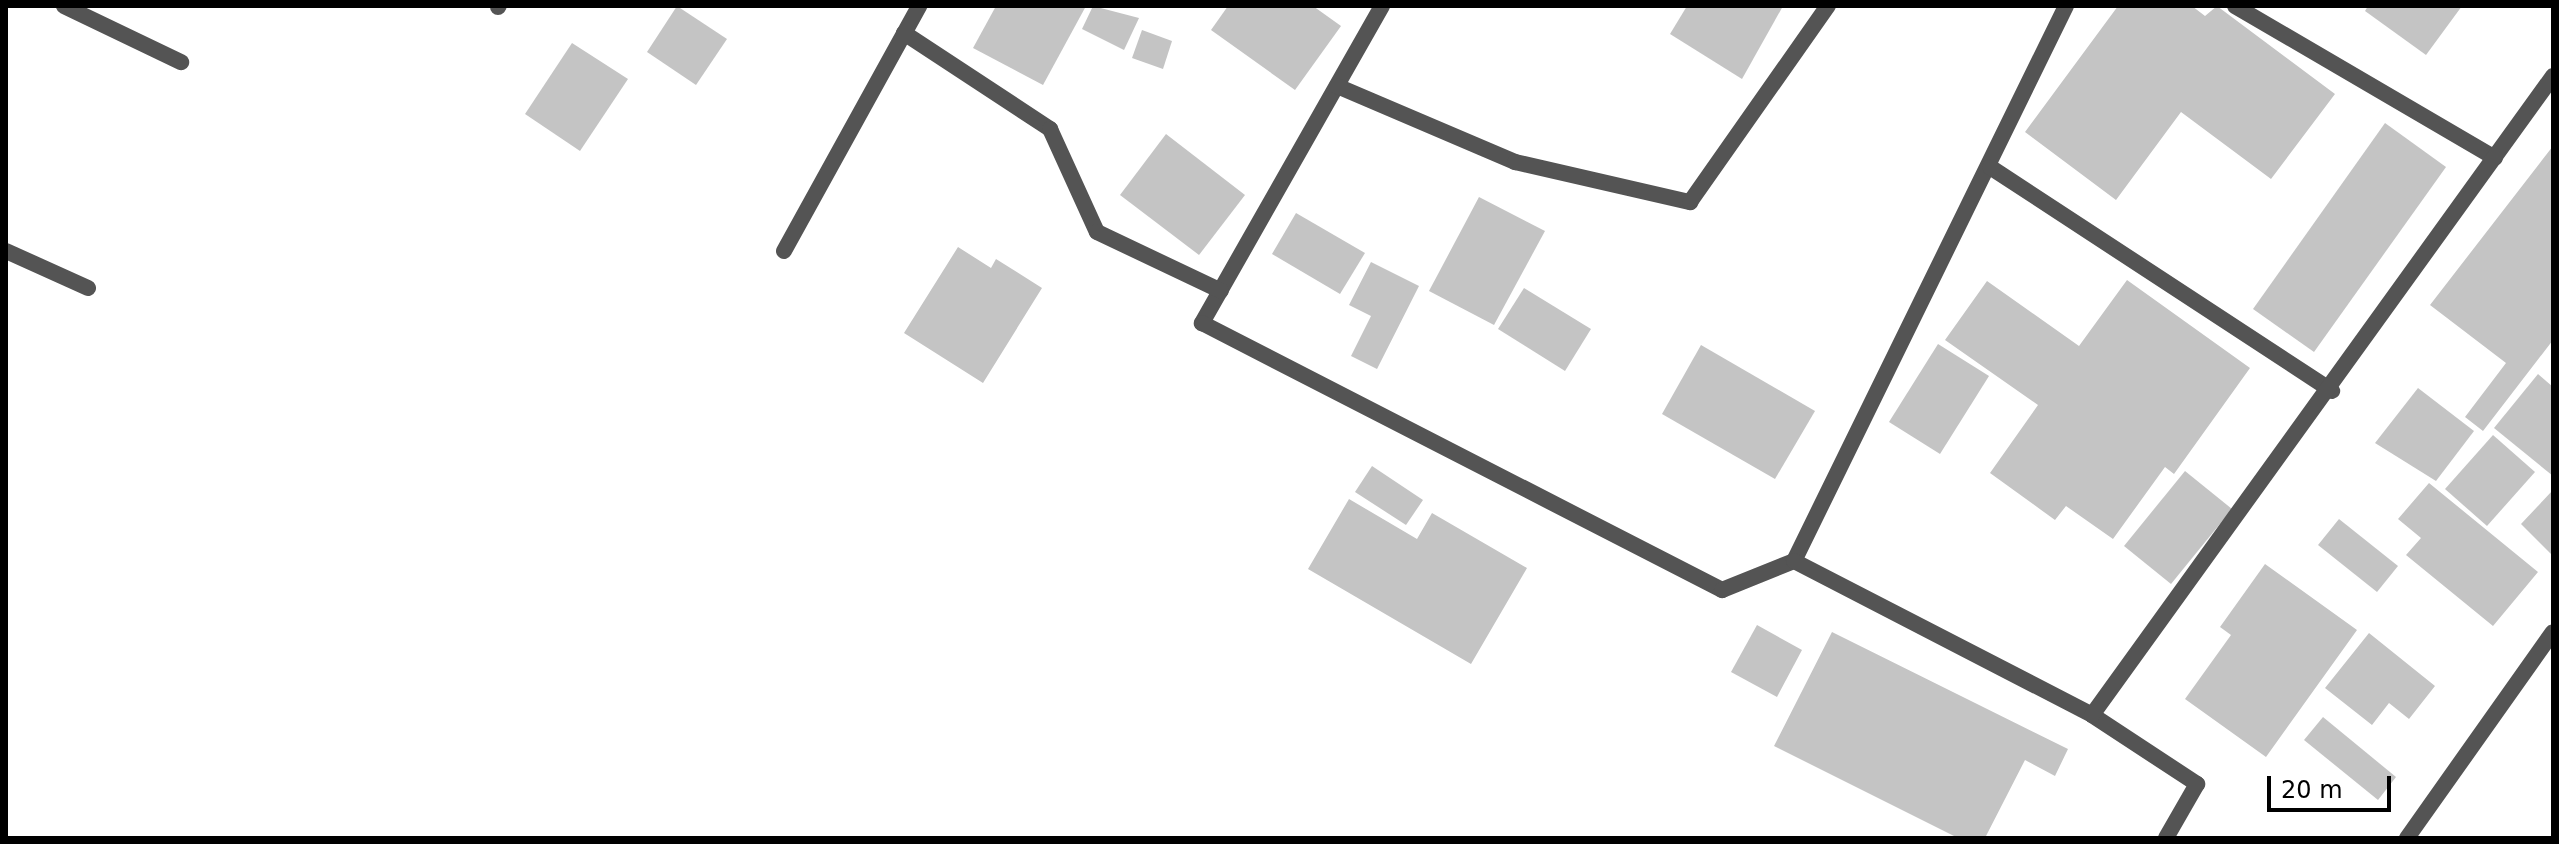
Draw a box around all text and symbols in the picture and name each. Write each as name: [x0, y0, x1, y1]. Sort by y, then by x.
scale bar: [2271, 760, 2395, 810]
text: 20 m: [2281, 776, 2343, 804]

